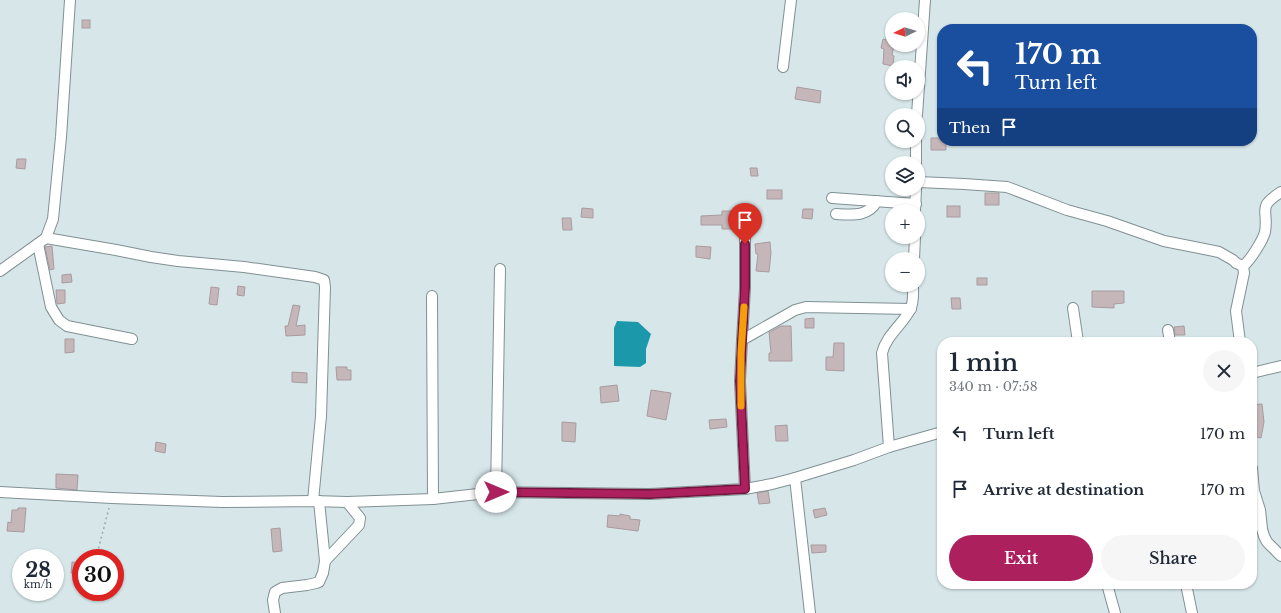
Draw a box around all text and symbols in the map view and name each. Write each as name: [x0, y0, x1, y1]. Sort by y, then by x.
north arrow: [885, 12, 925, 52]
map controls: [885, 12, 925, 292]
text: 170 m: [1015, 37, 1101, 72]
icon: left: [949, 40, 1001, 92]
button: sound: [885, 60, 925, 100]
text: Turn left: [1015, 72, 1097, 94]
button: search: [885, 108, 925, 148]
icon: arrive: [998, 116, 1020, 138]
text: Then: [949, 118, 990, 137]
button: layers: [885, 156, 925, 196]
pin: [728, 203, 762, 244]
button: +: [885, 204, 925, 244]
icon: arrive: [734, 209, 756, 231]
button: −: [885, 252, 925, 292]
text: 1 min: [949, 348, 1018, 377]
button: close: [1203, 350, 1245, 392]
text: 340 m · 07:58: [949, 378, 1038, 395]
icon: left: [949, 422, 971, 444]
text: Turn left: [983, 424, 1054, 443]
text: 170 m: [1200, 424, 1245, 443]
position arrow: [475, 471, 517, 513]
icon: arrive: [949, 478, 971, 500]
text: Arrive at destination: [983, 480, 1144, 499]
text: 170 m: [1200, 480, 1245, 499]
button: Exit: [949, 535, 1093, 581]
button: Share: [1101, 535, 1245, 581]
speed limit sign: 30: [72, 549, 124, 601]
text: 28: [25, 558, 51, 582]
text: km/h: [24, 578, 52, 591]

